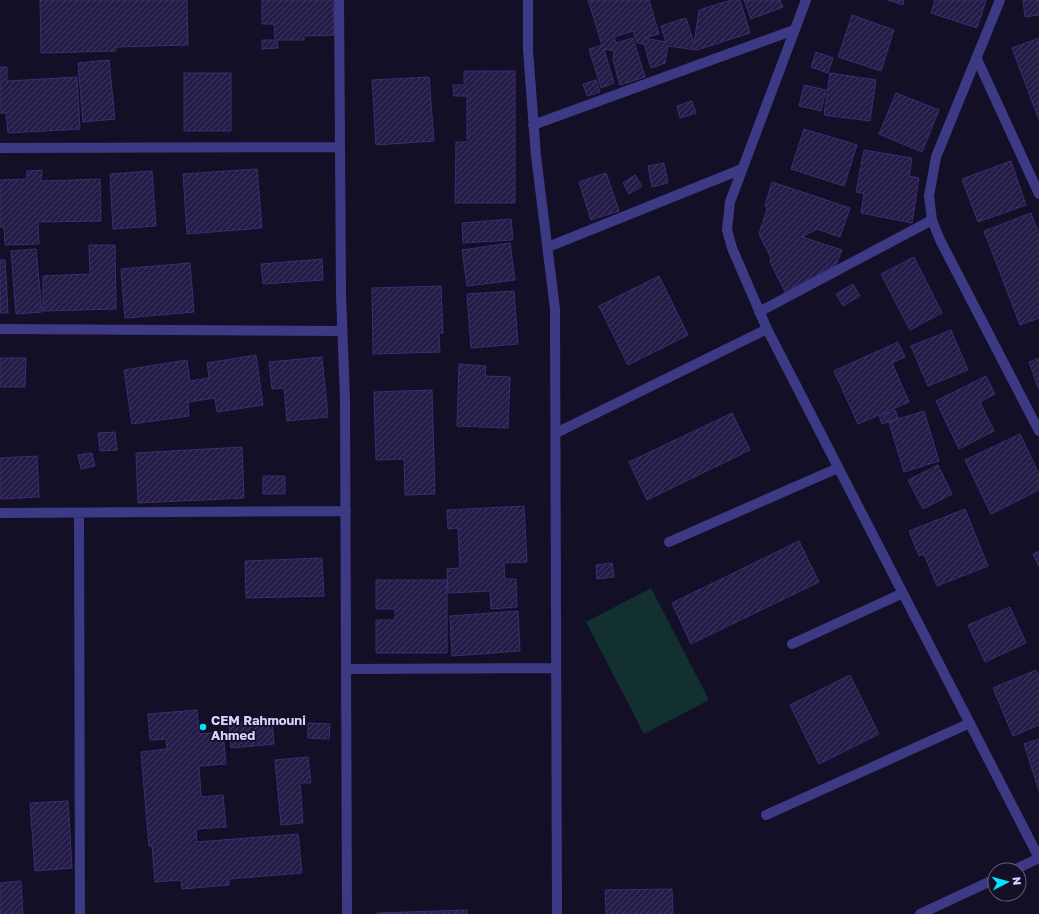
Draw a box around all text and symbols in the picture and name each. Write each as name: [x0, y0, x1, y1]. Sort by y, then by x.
place label: CEM Rahmouni Ahmed: [211, 712, 306, 743]
marker: CEM Rahmouni Ahmed: [198, 722, 208, 732]
north arrow: [987, 862, 1027, 902]
text: N: [1011, 876, 1024, 886]

